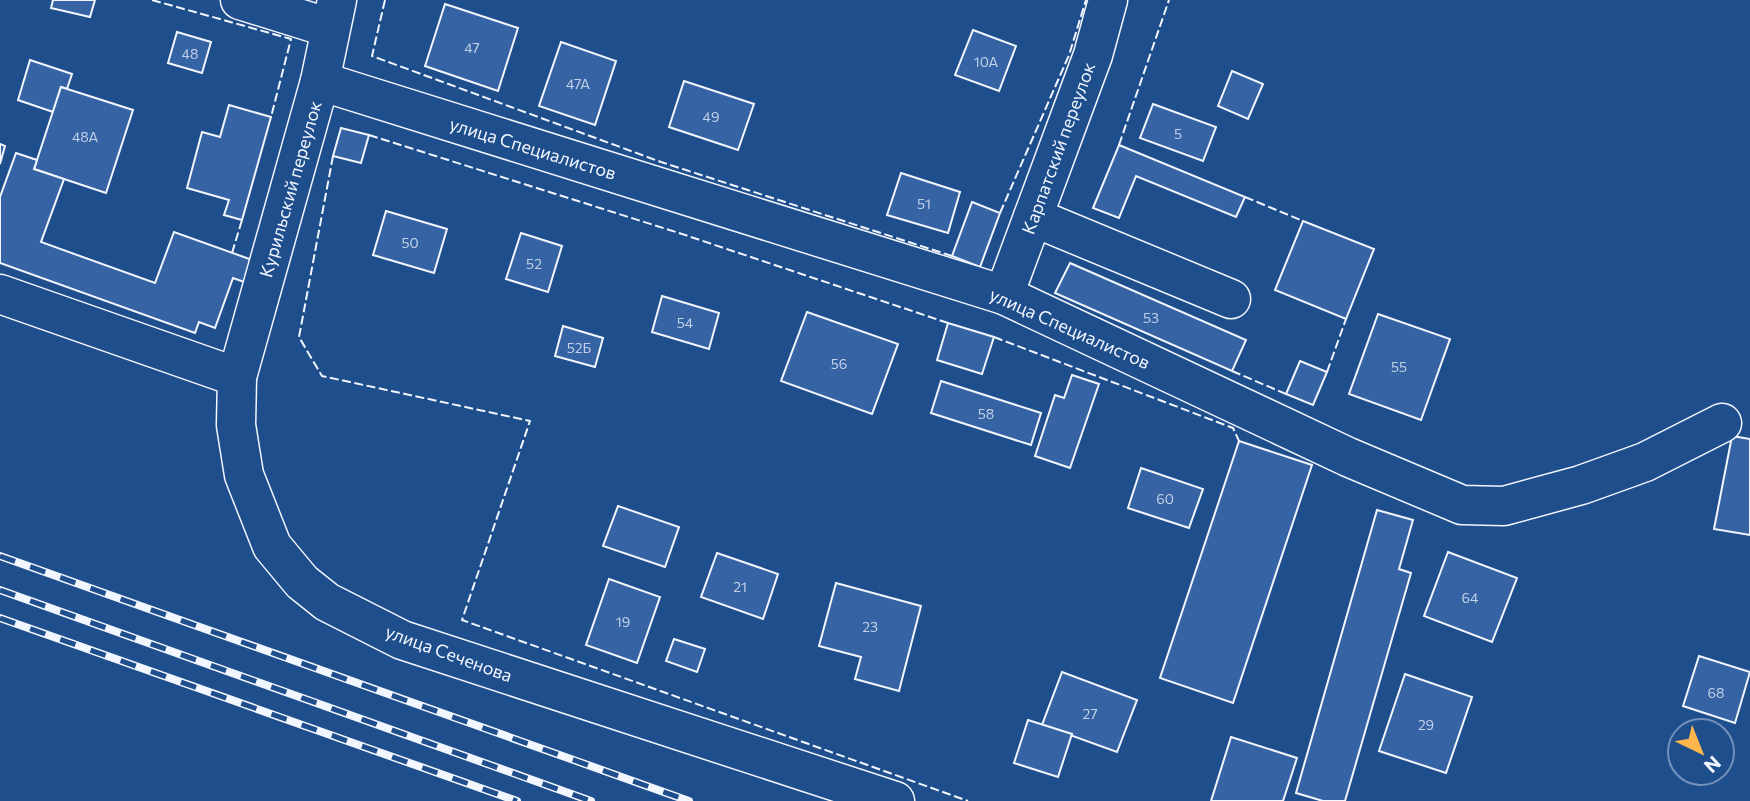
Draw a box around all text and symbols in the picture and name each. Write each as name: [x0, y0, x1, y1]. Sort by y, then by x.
house number: 47: [464, 39, 480, 56]
house number: 48: [182, 45, 198, 62]
house number: 10А: [974, 53, 999, 70]
street label: Карпатский переулок: [1017, 59, 1100, 237]
house number: 47А: [566, 75, 590, 92]
street label: Курильский переулок: [254, 98, 326, 280]
house number: 49: [703, 108, 719, 125]
street label: улица Специалистов: [447, 112, 619, 184]
house number: 5: [1174, 125, 1182, 142]
house number: 48А: [72, 128, 98, 145]
house number: 51: [917, 195, 931, 212]
house number: 50: [401, 234, 419, 251]
house number: 52: [526, 255, 542, 272]
street label: улица Специалистов: [986, 283, 1154, 373]
house number: 53: [1143, 309, 1159, 326]
house number: 54: [677, 314, 694, 331]
house number: 52Б: [567, 339, 592, 356]
house number: 56: [831, 355, 847, 372]
house number: 55: [1391, 358, 1407, 375]
house number: 58: [978, 405, 994, 422]
house number: 60: [1156, 490, 1174, 507]
house number: 21: [733, 578, 747, 595]
house number: 64: [1462, 589, 1479, 606]
house number: 19: [616, 613, 630, 630]
house number: 23: [862, 618, 878, 635]
street label: улица Сеченова: [383, 620, 515, 686]
house number: 68: [1708, 684, 1725, 701]
house number: 27: [1082, 705, 1098, 722]
house number: 29: [1418, 716, 1434, 733]
north arrow: [1666, 717, 1736, 787]
text: N: [1700, 752, 1726, 778]

